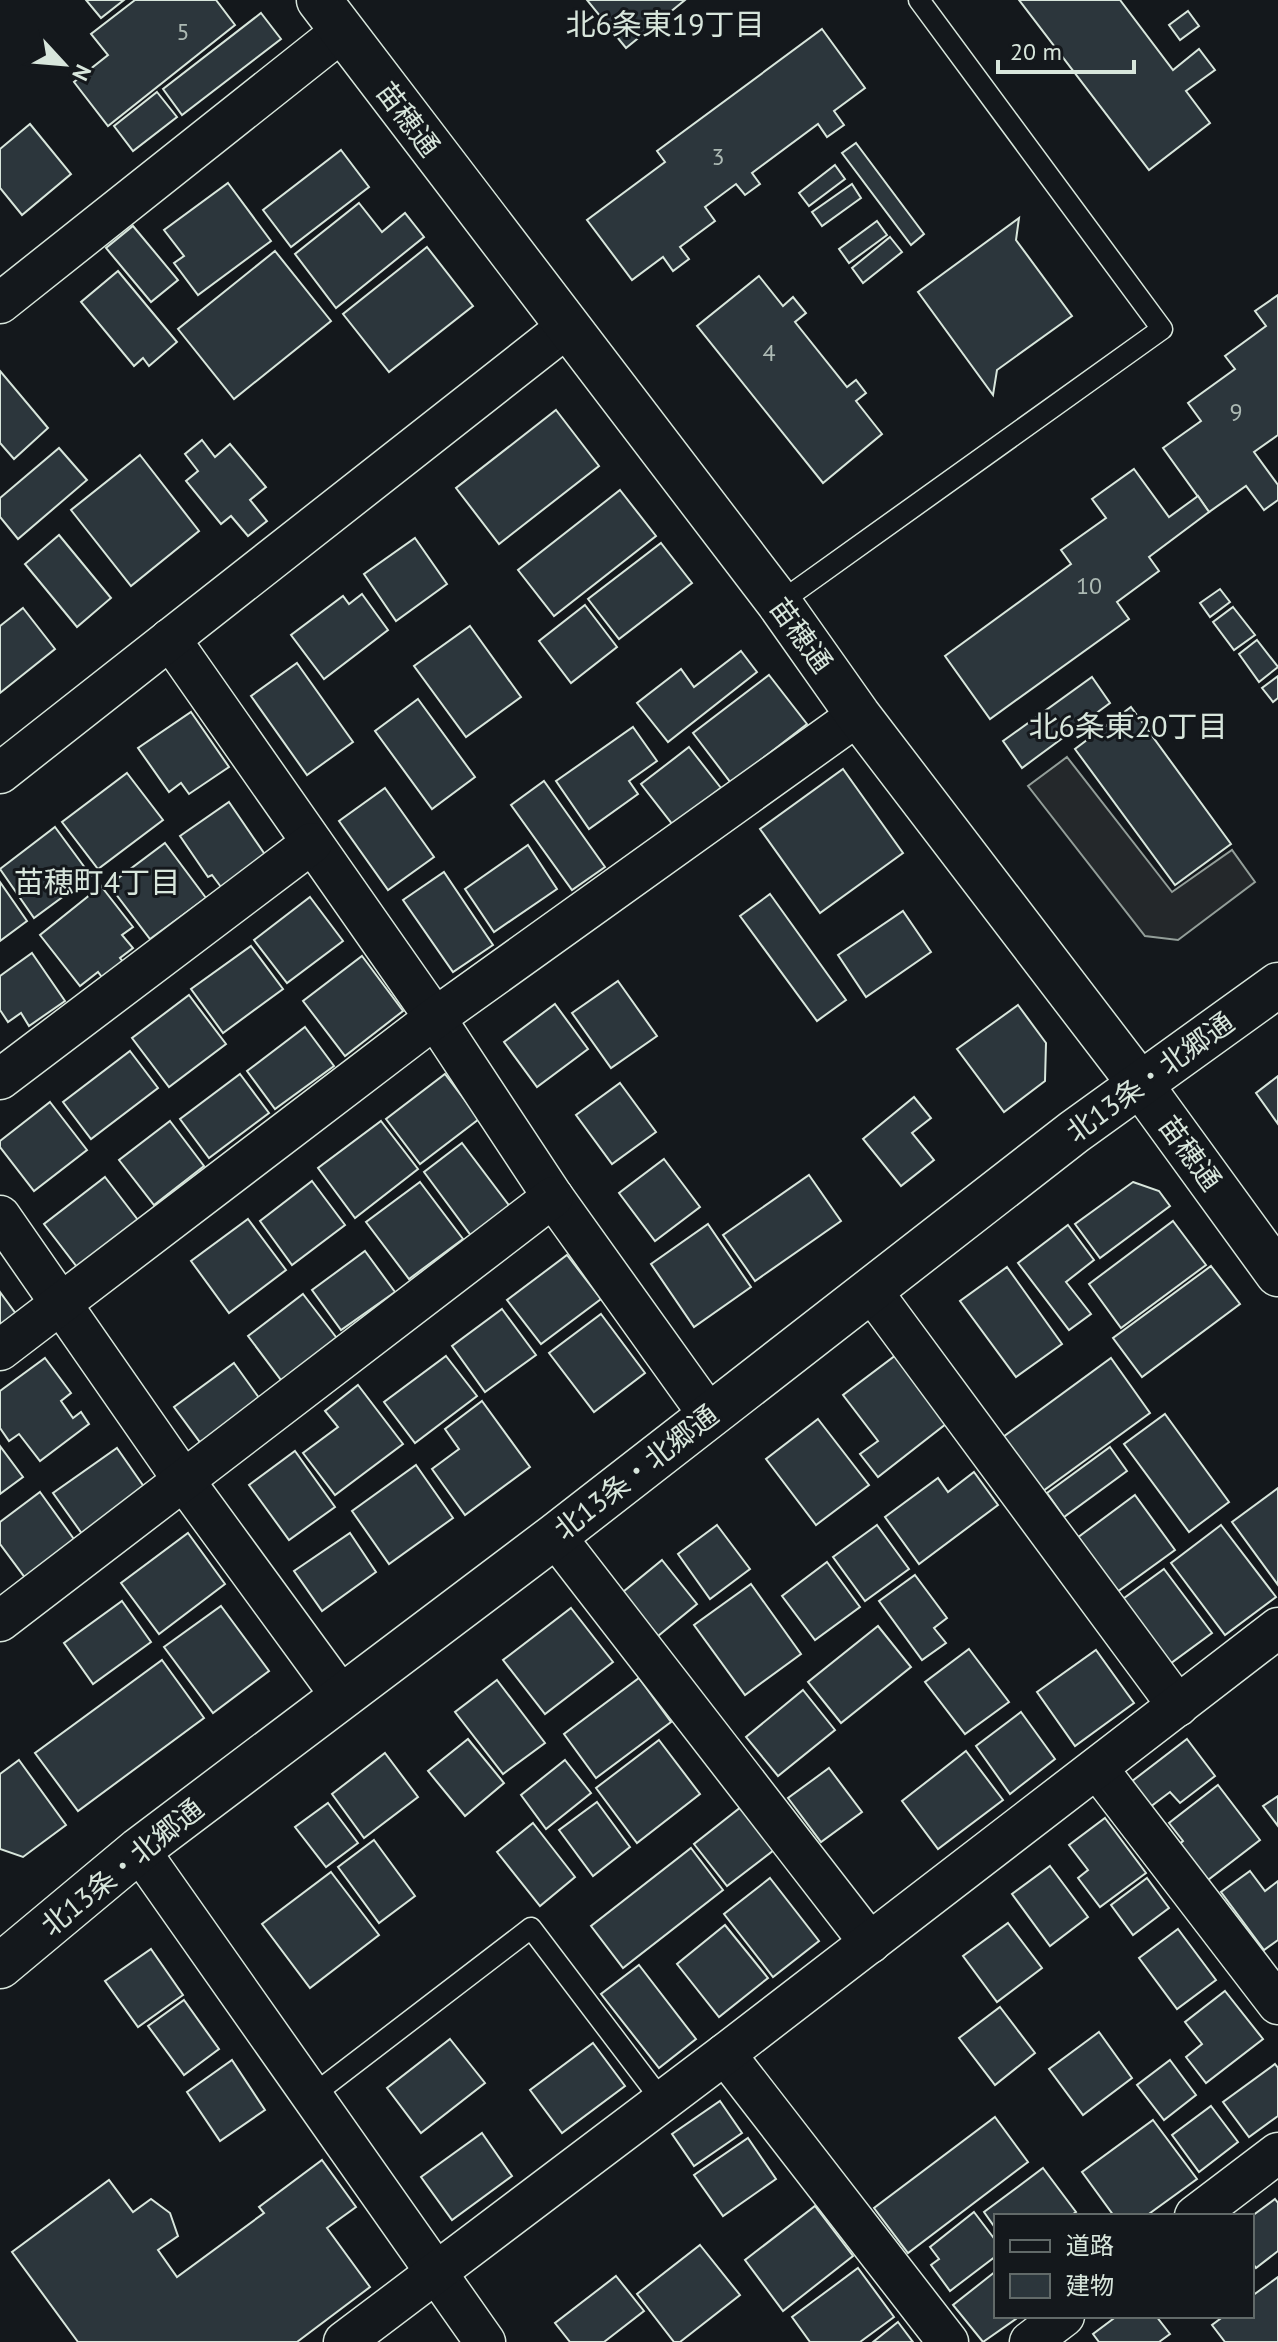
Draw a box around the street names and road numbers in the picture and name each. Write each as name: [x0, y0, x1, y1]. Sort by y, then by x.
street label: 苗穂通: [368, 74, 448, 163]
street label: 苗穂通: [762, 590, 841, 680]
street label: 北13条・北郷通: [1059, 1003, 1241, 1150]
street label: 苗穂通: [1151, 1108, 1230, 1198]
street label: 北13条・北郷通: [546, 1396, 725, 1547]
street label: 北13条・北郷通: [33, 1790, 210, 1943]

